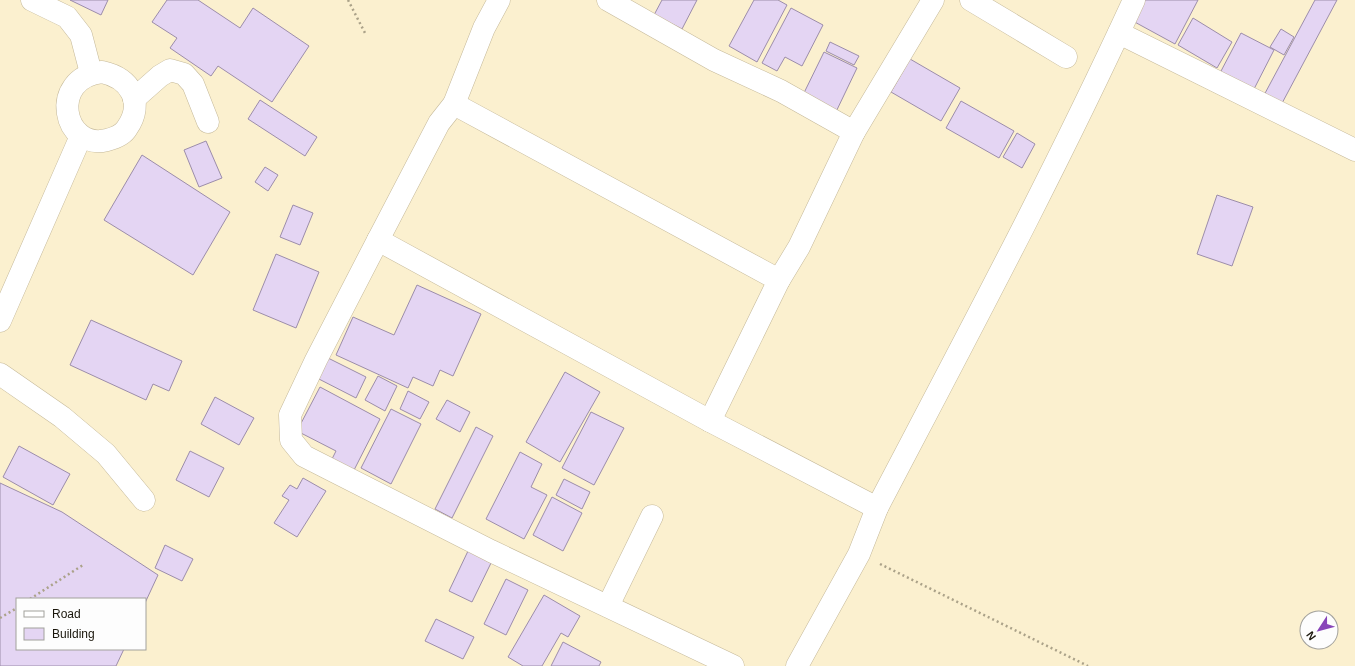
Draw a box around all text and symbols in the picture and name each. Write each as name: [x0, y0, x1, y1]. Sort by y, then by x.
legend: [16, 598, 146, 650]
text: Road: [52, 607, 81, 621]
north arrow: [1299, 610, 1339, 650]
text: Building: [52, 627, 95, 641]
text: N: [1304, 629, 1318, 643]

